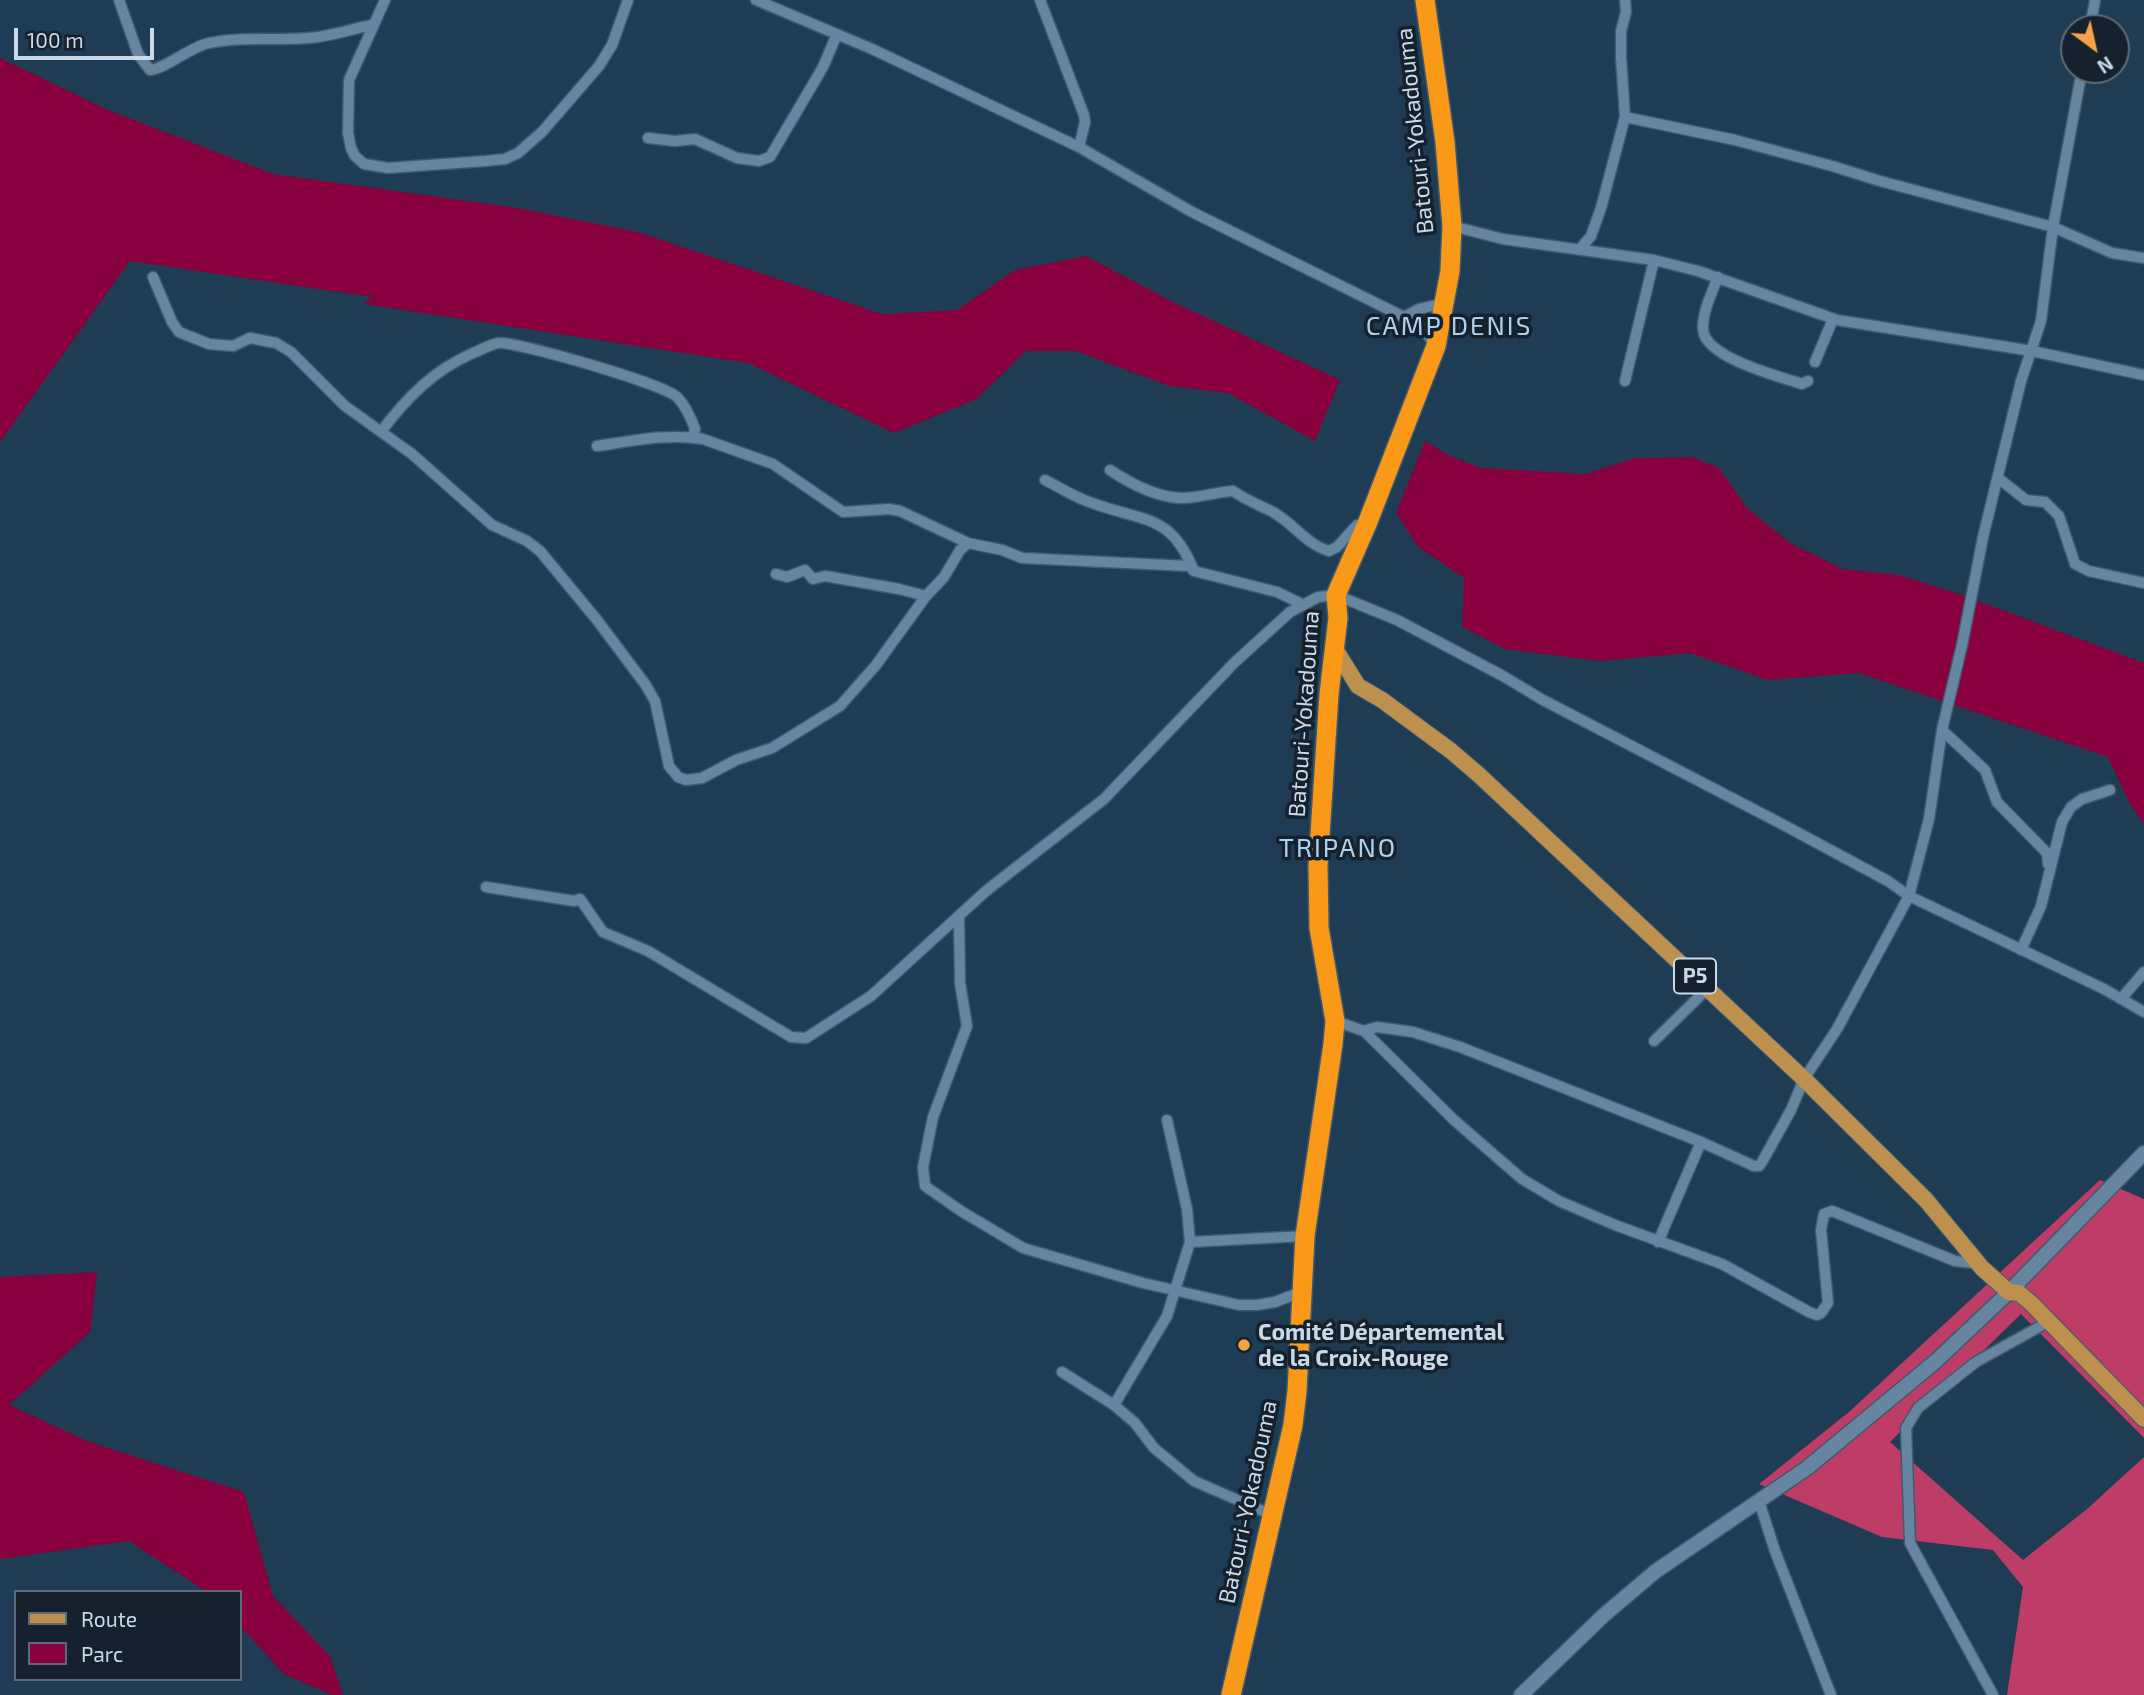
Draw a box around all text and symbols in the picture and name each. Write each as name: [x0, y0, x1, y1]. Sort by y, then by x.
scale bar: [18, 14, 158, 58]
north arrow: [2060, 14, 2130, 84]
text: 100 m: [27, 27, 84, 52]
street label: Batouri-Yokadouma: [1390, 27, 1440, 235]
text: N: [2094, 52, 2118, 79]
district label: CAMP DENIS: [1367, 310, 1531, 342]
street label: Batouri-Yokadouma: [1283, 610, 1325, 818]
district label: TRIPANO: [1280, 832, 1396, 864]
road number: P5: [1674, 958, 1716, 993]
place label: Comité Départemental de la Croix-Rouge: [1258, 1318, 1504, 1372]
marker: Comité Départemental de la Croix-Rouge: [1236, 1337, 1252, 1353]
street label: Batouri-Yokadouma: [1213, 1398, 1283, 1606]
legend: [14, 1590, 242, 1681]
text: Route: [81, 1606, 137, 1631]
text: Parc: [81, 1641, 123, 1666]

